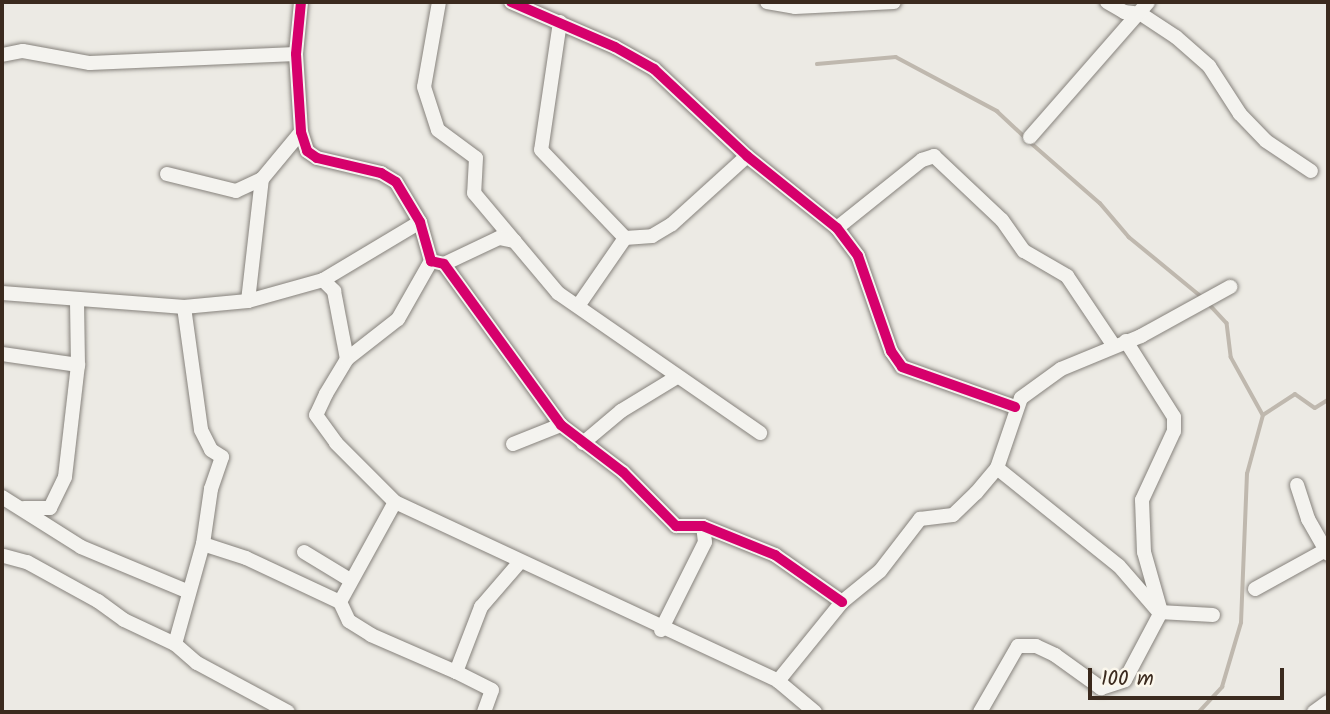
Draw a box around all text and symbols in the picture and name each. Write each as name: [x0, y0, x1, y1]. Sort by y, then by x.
scale bar: [1092, 654, 1288, 698]
text: 100 m: [1101, 663, 1154, 696]

